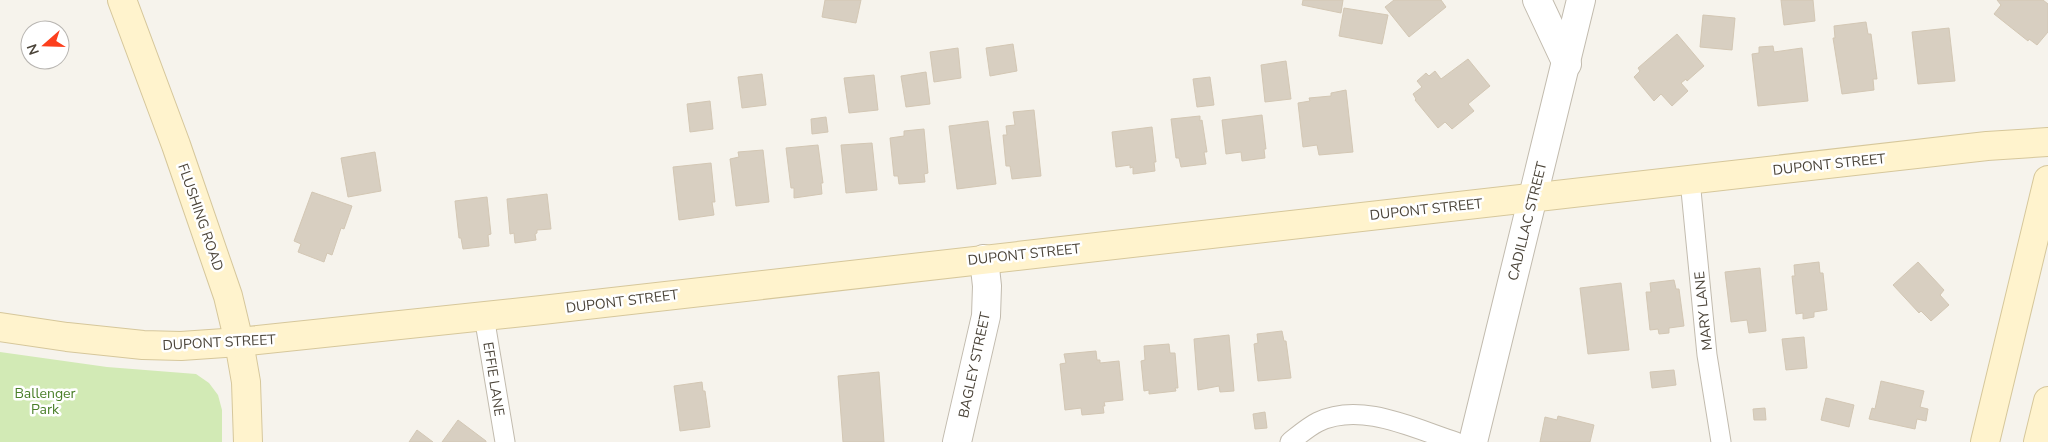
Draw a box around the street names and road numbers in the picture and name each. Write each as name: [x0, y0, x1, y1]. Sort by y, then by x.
street label: DUPONT STREET: [1772, 149, 1887, 180]
street label: CADILLAC STREET: [1503, 159, 1552, 283]
street label: FLUSHING ROAD: [173, 161, 228, 273]
street label: DUPONT STREET: [1369, 194, 1484, 225]
street label: DUPONT STREET: [967, 239, 1082, 270]
street label: MARY LANE: [1690, 270, 1717, 351]
street label: DUPONT STREET: [565, 285, 680, 318]
street label: BAGLEY STREET: [954, 310, 995, 420]
street label: DUPONT STREET: [162, 330, 277, 355]
street label: EFFIE LANE: [478, 341, 509, 418]

